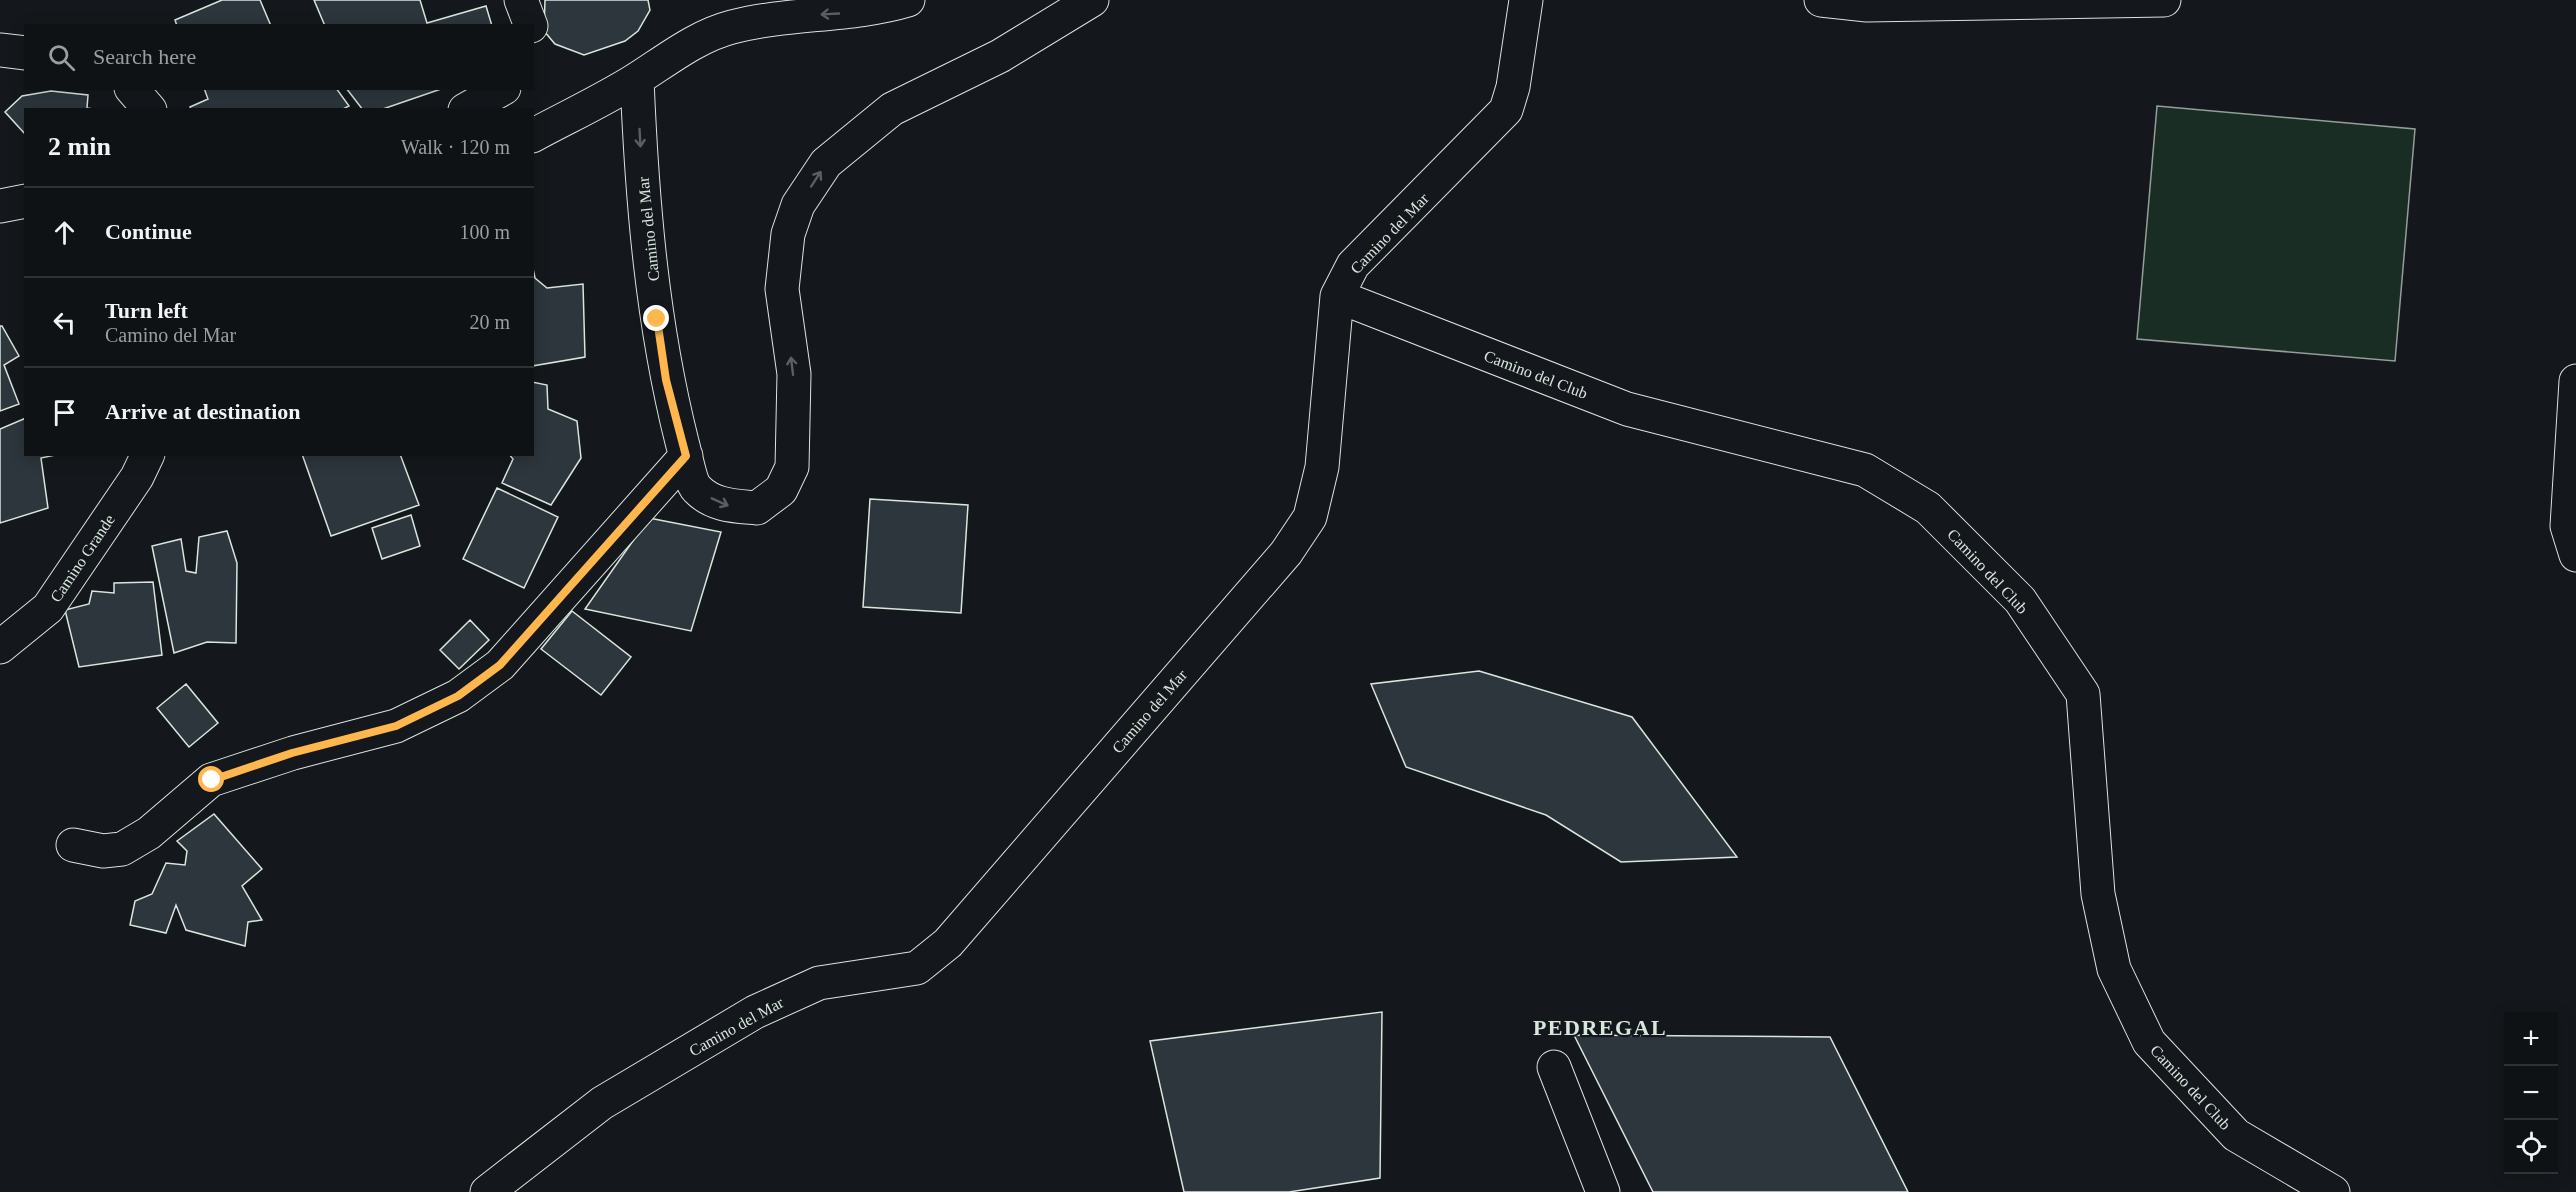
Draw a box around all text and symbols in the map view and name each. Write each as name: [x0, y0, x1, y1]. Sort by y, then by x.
one-way arrow: [820, 8, 840, 19]
search box: [24, 24, 534, 90]
icon: search: [45, 41, 78, 74]
text: Search here: [93, 44, 196, 69]
one-way arrow: [634, 127, 645, 147]
text: 2 min: [48, 132, 111, 161]
text: Walk · 120 m: [401, 136, 510, 158]
one-way arrow: [810, 171, 822, 188]
street label: Camino del Mar: [634, 175, 662, 282]
street label: Camino del Mar: [1347, 189, 1432, 277]
icon: ahead: [48, 216, 81, 249]
text: Continue: [105, 219, 192, 244]
text: 100 m: [459, 221, 510, 243]
text: Turn left: [105, 298, 188, 323]
route end: [643, 305, 669, 331]
icon: left: [48, 306, 81, 339]
text: 20 m: [469, 311, 510, 333]
text: Camino del Mar: [105, 324, 236, 346]
street label: Camino del Club: [1482, 347, 1590, 402]
one-way arrow: [787, 356, 798, 376]
icon: arrive: [48, 396, 81, 429]
text: Arrive at destination: [105, 399, 301, 424]
one-way arrow: [711, 496, 729, 508]
street label: Camino Grande: [47, 511, 118, 605]
street label: Camino del Club: [1944, 526, 2031, 617]
street label: Camino del Mar: [1109, 666, 1191, 756]
route start: [198, 766, 224, 792]
street label: Camino del Mar: [686, 993, 787, 1059]
map controls: [2504, 1012, 2558, 1174]
button: +: [2504, 1012, 2558, 1066]
district label: PEDREGAL: [1533, 1015, 1667, 1040]
street label: Camino del Club: [2147, 1042, 2234, 1133]
button: −: [2504, 1066, 2558, 1120]
button: locate: [2504, 1120, 2558, 1174]

